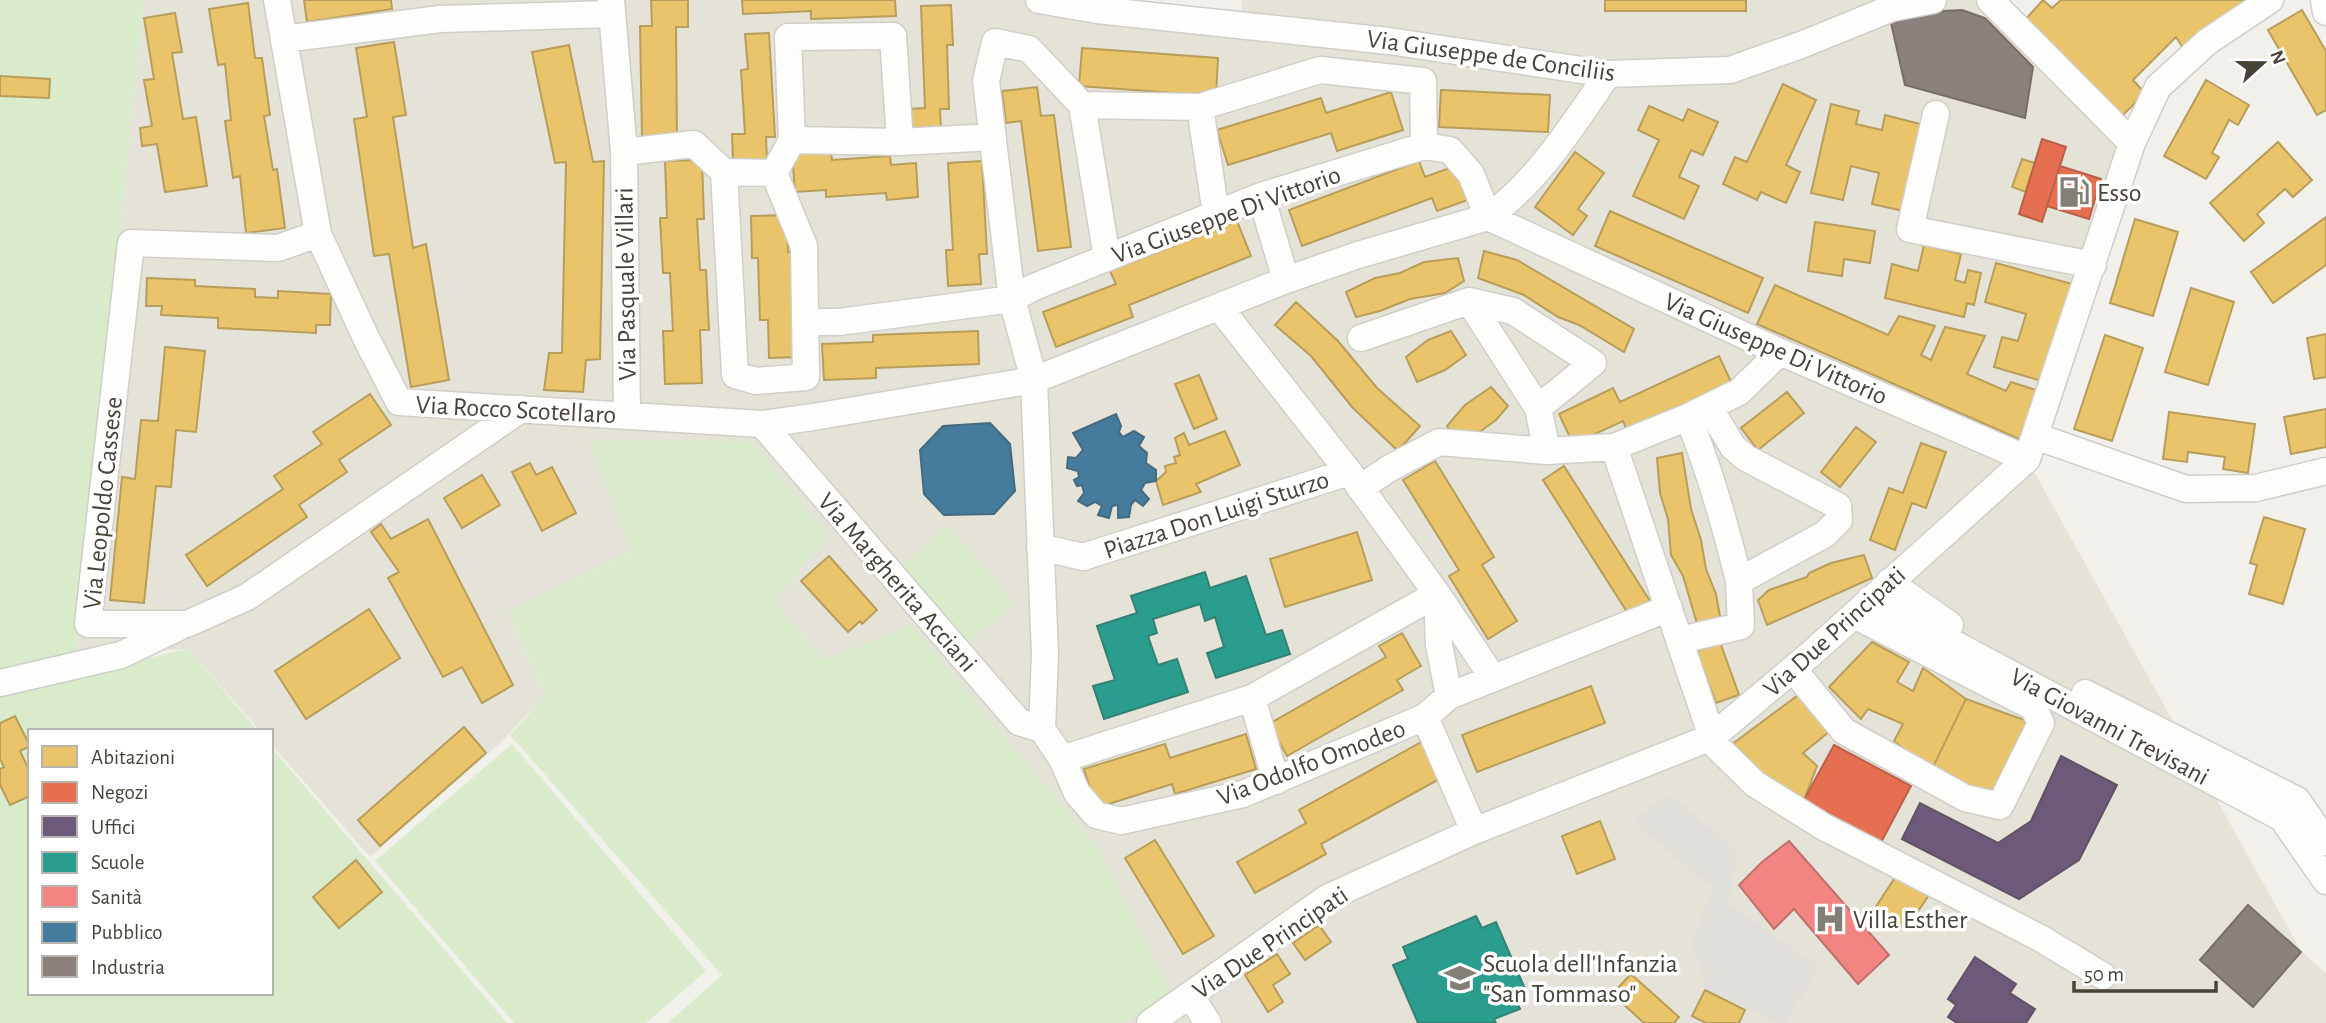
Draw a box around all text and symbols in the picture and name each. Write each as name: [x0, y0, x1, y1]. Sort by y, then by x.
street label: Via Giuseppe de Conciliis: [1365, 26, 1617, 86]
north arrow: [2228, 28, 2298, 98]
text: N: [2266, 48, 2289, 67]
street label: Via Giuseppe Di Vittorio: [1109, 161, 1344, 268]
fuel station icon: Esso: [2057, 175, 2091, 209]
place label: Esso: [2097, 180, 2142, 206]
street label: Via Pasquale Villari: [611, 187, 641, 381]
street label: Via Giuseppe Di Vittorio: [1660, 288, 1891, 410]
street label: Via Rocco Scotellaro: [415, 392, 617, 428]
street label: Via Leopoldo Cassese: [79, 395, 127, 611]
street label: Piazza Don Luigi Sturzo: [1100, 466, 1332, 564]
street label: Via Margherita Acciani: [813, 488, 982, 677]
street label: Via Due Principati: [1759, 562, 1911, 702]
street label: Via Giovanni Trevisani: [2006, 664, 2213, 790]
street label: Via Odolfo Omodeo: [1214, 715, 1409, 811]
legend: [28, 729, 273, 995]
text: Abitazioni: [91, 747, 175, 768]
text: Negozi: [91, 782, 148, 803]
text: Uffici: [91, 817, 135, 838]
text: Scuole: [91, 852, 144, 873]
street label: Via Due Principati: [1188, 881, 1353, 1004]
text: Sanità: [91, 887, 143, 908]
hospital icon: Villa Esther: [1813, 902, 1847, 936]
place label: Villa Esther: [1853, 907, 1968, 933]
text: Pubblico: [91, 922, 163, 943]
scale bar: [2074, 950, 2216, 994]
place label: Scuola dell'Infanzia "San Tommaso": [1483, 951, 1678, 1007]
text: Industria: [91, 957, 165, 978]
school or university icon: Scuola dell'Infanzia "San Tommaso": [1443, 961, 1477, 995]
text: 50 m: [2084, 964, 2124, 985]

